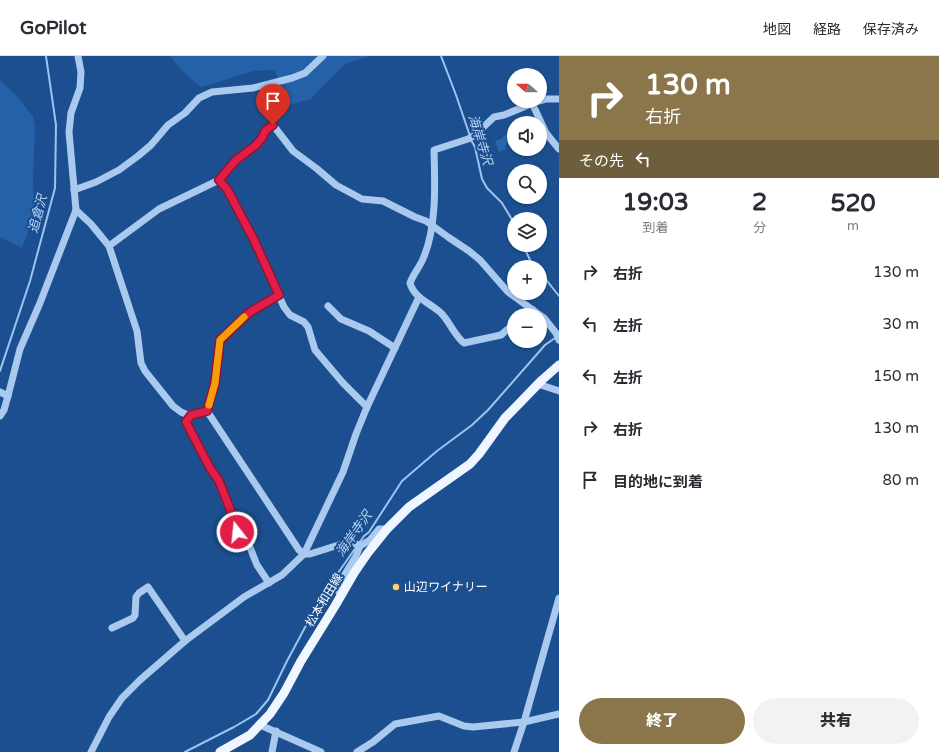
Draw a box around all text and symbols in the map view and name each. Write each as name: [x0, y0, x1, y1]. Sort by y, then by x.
text: GoPilot: [20, 17, 86, 39]
text: 地図: [763, 21, 791, 38]
text: 経路: [813, 21, 841, 38]
text: 保存済み: [863, 21, 919, 38]
north arrow: [507, 68, 547, 108]
map controls: [507, 68, 547, 348]
text: 130 m: [645, 68, 731, 102]
icon: right: [579, 72, 631, 124]
pin: [256, 84, 290, 125]
icon: arrive: [262, 90, 284, 112]
text: 右折: [645, 106, 681, 128]
water label: 海岸寺沢: [465, 113, 496, 169]
button: sound: [507, 116, 547, 156]
icon: left: [632, 148, 654, 170]
text: その先: [579, 152, 624, 170]
button: search: [507, 164, 547, 204]
text: 19:03: [622, 188, 689, 217]
text: 2: [752, 188, 767, 217]
text: 520: [830, 189, 876, 218]
water label: 追倉沢: [25, 191, 51, 235]
button: layers: [507, 212, 547, 252]
text: m: [847, 218, 859, 234]
text: 到着: [643, 220, 669, 236]
text: 分: [753, 220, 766, 236]
button: +: [507, 260, 547, 300]
icon: right: [579, 261, 601, 283]
text: 130 m: [873, 263, 919, 281]
text: 右折: [613, 265, 643, 283]
button: −: [507, 308, 547, 348]
icon: left: [579, 313, 601, 335]
text: 30 m: [882, 315, 919, 333]
text: 左折: [613, 317, 643, 335]
icon: left: [579, 365, 601, 387]
text: 150 m: [873, 367, 919, 385]
text: 左折: [613, 369, 643, 387]
icon: right: [579, 417, 601, 439]
text: 130 m: [873, 419, 919, 437]
text: 右折: [613, 421, 643, 439]
icon: arrive: [579, 469, 601, 491]
text: 80 m: [882, 471, 919, 489]
text: 目的地に到着: [613, 473, 703, 491]
water label: 海岸寺沢: [333, 506, 377, 560]
position arrow: [216, 511, 258, 553]
street label: 松本和田線: [303, 571, 345, 629]
place label: 山辺ワイナリー: [404, 580, 488, 594]
marker: 山辺ワイナリー: [391, 582, 401, 592]
button: 終了: [579, 698, 745, 744]
button: 共有: [753, 698, 919, 744]

